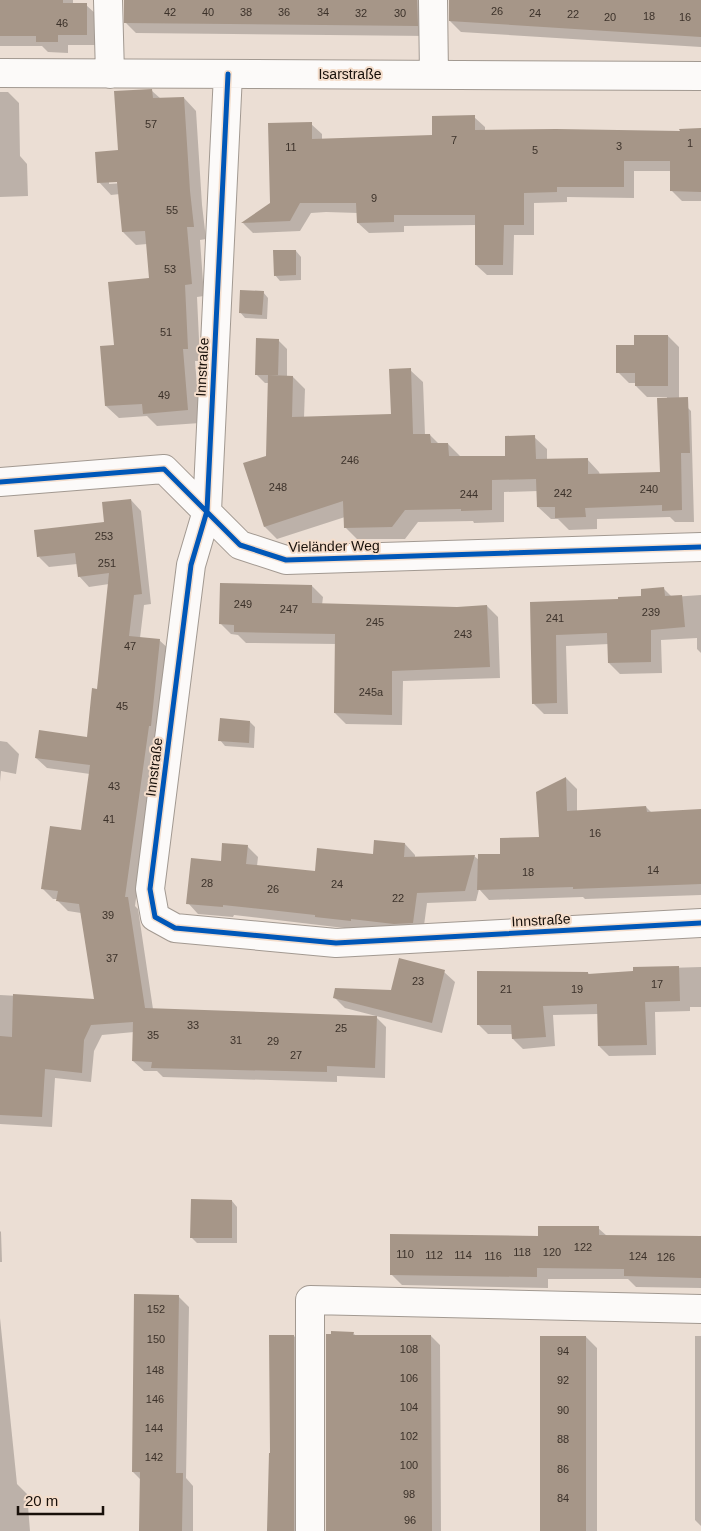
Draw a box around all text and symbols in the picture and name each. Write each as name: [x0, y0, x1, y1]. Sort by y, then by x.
house number: 26: [491, 5, 503, 17]
house number: 42: [164, 6, 176, 18]
house number: 40: [202, 6, 214, 18]
house number: 38: [240, 6, 252, 18]
house number: 36: [278, 6, 290, 18]
house number: 34: [317, 6, 329, 18]
house number: 32: [355, 7, 367, 19]
house number: 30: [394, 7, 406, 19]
house number: 24: [529, 7, 541, 19]
house number: 22: [567, 8, 579, 20]
house number: 18: [643, 10, 655, 22]
house number: 20: [604, 11, 616, 23]
house number: 16: [679, 11, 691, 23]
house number: 46: [56, 17, 68, 29]
street label: Isarstraße: [318, 66, 382, 82]
house number: 57: [145, 118, 157, 130]
house number: 7: [451, 134, 457, 146]
house number: 1: [687, 137, 693, 149]
house number: 3: [616, 140, 622, 152]
house number: 11: [285, 141, 297, 153]
house number: 5: [532, 144, 538, 156]
house number: 9: [371, 192, 377, 204]
house number: 55: [166, 204, 178, 216]
house number: 53: [164, 263, 176, 275]
house number: 51: [160, 326, 172, 338]
street label: Innstraße: [192, 337, 212, 397]
house number: 49: [158, 389, 170, 401]
house number: 246: [341, 454, 359, 466]
house number: 248: [269, 481, 287, 493]
house number: 240: [640, 483, 658, 495]
house number: 242: [554, 487, 572, 499]
house number: 244: [460, 488, 478, 500]
house number: 253: [95, 530, 113, 542]
street label: Vieländer Weg: [288, 537, 380, 555]
house number: 251: [98, 557, 116, 569]
house number: 249: [234, 598, 252, 610]
house number: 247: [280, 603, 298, 615]
house number: 239: [642, 606, 660, 618]
house number: 241: [546, 612, 564, 624]
house number: 245: [366, 616, 384, 628]
house number: 243: [454, 628, 472, 640]
house number: 47: [124, 640, 136, 652]
house number: 245a: [359, 686, 384, 698]
house number: 45: [116, 700, 128, 712]
street label: Innstraße: [142, 736, 166, 797]
house number: 43: [108, 780, 120, 792]
house number: 41: [103, 813, 115, 825]
house number: 16: [589, 827, 601, 839]
house number: 14: [647, 864, 659, 876]
house number: 18: [522, 866, 534, 878]
house number: 28: [201, 877, 213, 889]
house number: 24: [331, 878, 343, 890]
house number: 26: [267, 883, 279, 895]
house number: 22: [392, 892, 404, 904]
house number: 39: [102, 909, 114, 921]
street label: Innstraße: [511, 910, 571, 930]
house number: 37: [106, 952, 118, 964]
house number: 23: [412, 975, 424, 987]
house number: 17: [651, 978, 663, 990]
house number: 21: [500, 983, 512, 995]
house number: 19: [571, 983, 583, 995]
house number: 33: [187, 1019, 199, 1031]
house number: 25: [335, 1022, 347, 1034]
house number: 35: [147, 1029, 159, 1041]
house number: 31: [230, 1034, 242, 1046]
house number: 29: [267, 1035, 279, 1047]
house number: 27: [290, 1049, 302, 1061]
house number: 122: [574, 1241, 592, 1253]
house number: 118: [513, 1246, 531, 1258]
house number: 120: [543, 1246, 561, 1258]
house number: 110: [396, 1248, 414, 1260]
house number: 112: [425, 1249, 443, 1261]
house number: 114: [454, 1249, 472, 1261]
house number: 116: [484, 1250, 502, 1262]
house number: 124: [629, 1250, 647, 1262]
house number: 126: [657, 1251, 675, 1263]
house number: 152: [147, 1303, 165, 1315]
house number: 150: [147, 1333, 165, 1345]
house number: 108: [400, 1343, 418, 1355]
house number: 94: [557, 1345, 569, 1357]
house number: 148: [146, 1364, 164, 1376]
house number: 106: [400, 1372, 418, 1384]
house number: 92: [557, 1374, 569, 1386]
house number: 146: [146, 1393, 164, 1405]
house number: 104: [400, 1401, 418, 1413]
house number: 90: [557, 1404, 569, 1416]
house number: 144: [145, 1422, 163, 1434]
house number: 102: [400, 1430, 418, 1442]
house number: 88: [557, 1433, 569, 1445]
house number: 142: [145, 1451, 163, 1463]
house number: 100: [400, 1459, 418, 1471]
house number: 86: [557, 1463, 569, 1475]
scale bar: [18, 1484, 102, 1516]
house number: 98: [403, 1488, 415, 1500]
text: 20 m: [25, 1492, 58, 1509]
house number: 84: [557, 1492, 569, 1504]
house number: 96: [404, 1514, 416, 1526]

